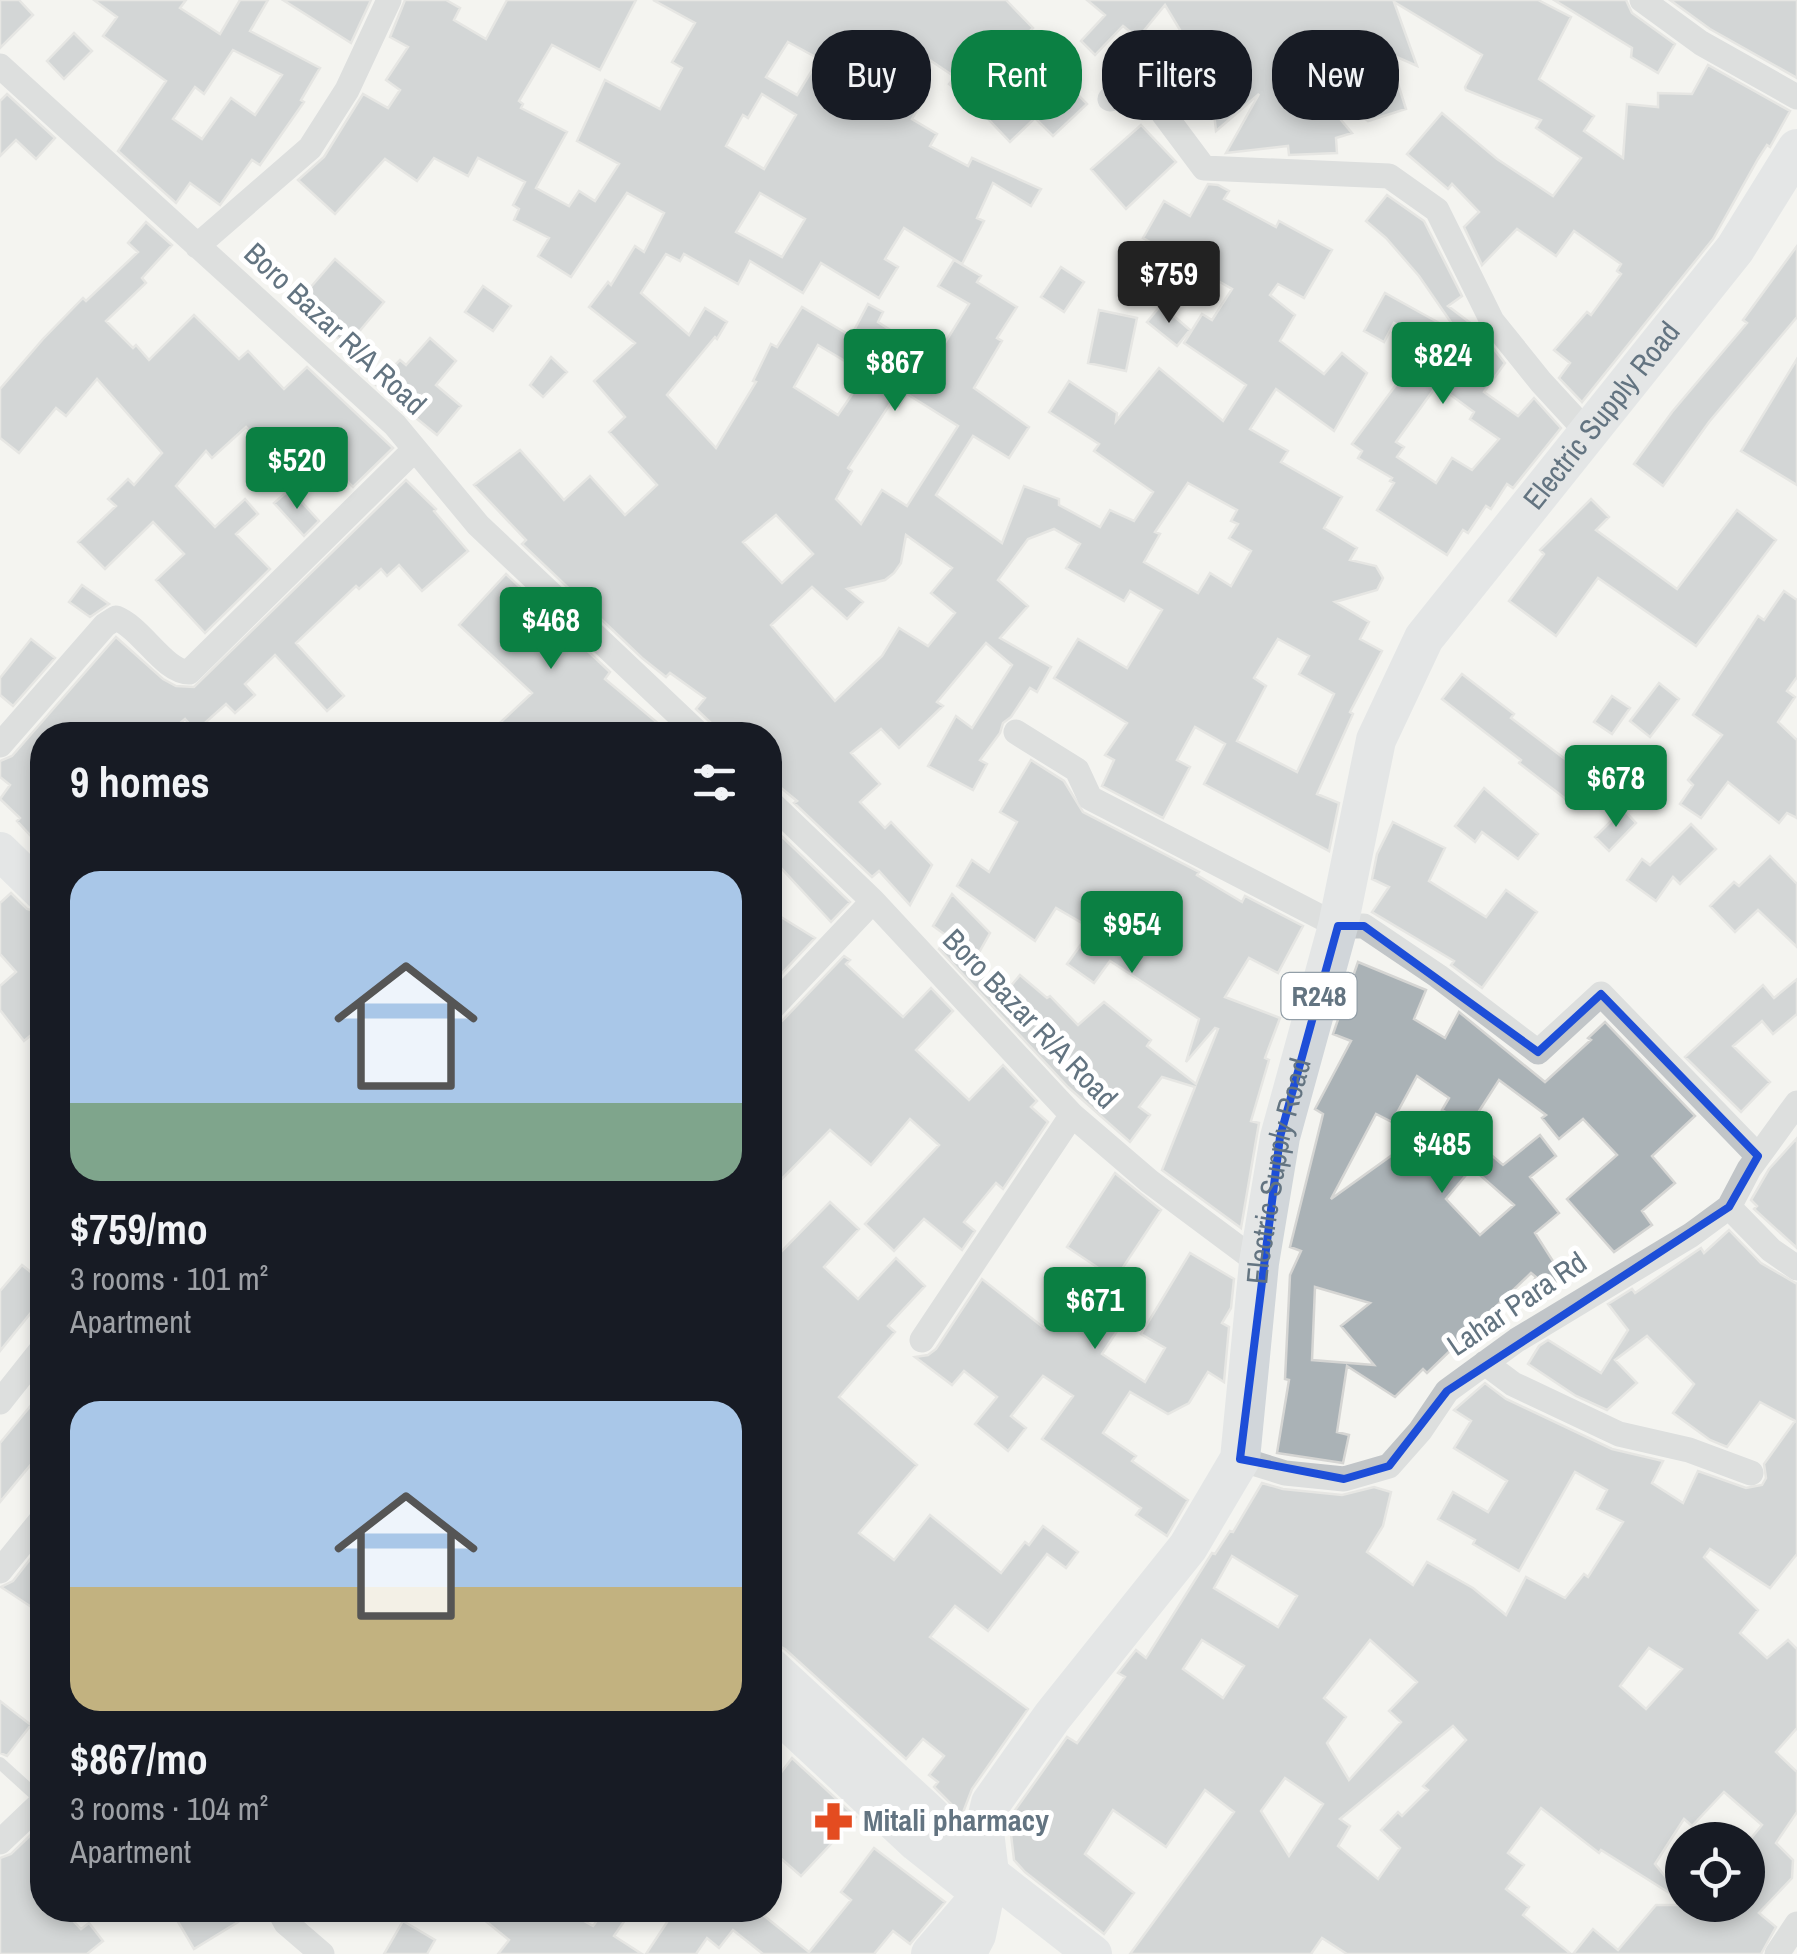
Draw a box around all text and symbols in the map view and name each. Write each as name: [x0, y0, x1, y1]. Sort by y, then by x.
chip: Buy: [812, 30, 931, 120]
chip: Rent: [951, 30, 1082, 120]
chip: Filters: [1102, 30, 1252, 120]
chip: New: [1272, 30, 1399, 120]
street label: Boro Bazar R/A Road: [236, 233, 435, 423]
pin: $759: [1110, 241, 1228, 326]
text: $759: [1140, 252, 1198, 295]
street label: Electric Supply Road: [1514, 313, 1688, 517]
pin: $824: [1384, 322, 1502, 407]
pin: $867: [836, 329, 954, 414]
text: $824: [1414, 333, 1472, 376]
text: $867: [866, 340, 924, 383]
pin: $520: [238, 427, 356, 512]
text: $520: [268, 438, 326, 481]
pin: $468: [492, 587, 610, 672]
text: $468: [522, 598, 580, 641]
pin: $678: [1557, 745, 1675, 830]
text: 9 homes: [70, 754, 210, 810]
icon: filters: [687, 755, 742, 810]
text: $678: [1587, 756, 1645, 799]
pin: $954: [1073, 891, 1191, 976]
text: $954: [1103, 902, 1161, 945]
street label: Boro Bazar R/A Road: [935, 920, 1127, 1117]
icon: home: [316, 936, 496, 1116]
road number: R248: [1282, 973, 1356, 1019]
street label: Electric Supply Road: [1236, 1053, 1320, 1286]
pin: $485: [1383, 1111, 1501, 1196]
text: $485: [1413, 1122, 1471, 1165]
text: $759/mo: [70, 1201, 208, 1257]
street label: Lahar Para Rd: [1439, 1242, 1594, 1364]
text: 3 rooms · 101 m²: [70, 1257, 268, 1300]
pin: $671: [1036, 1267, 1154, 1352]
text: $671: [1066, 1278, 1124, 1321]
text: Apartment: [70, 1300, 191, 1343]
icon: home: [316, 1466, 496, 1646]
text: $867/mo: [70, 1731, 208, 1787]
text: 3 rooms · 104 m²: [70, 1787, 268, 1830]
pharmacy icon: Mitali pharmacy: [812, 1800, 854, 1842]
place label: Mitali pharmacy: [863, 1800, 1049, 1840]
map controls: [1665, 1822, 1765, 1922]
button: locate: [1665, 1822, 1765, 1922]
text: Apartment: [70, 1830, 191, 1873]

